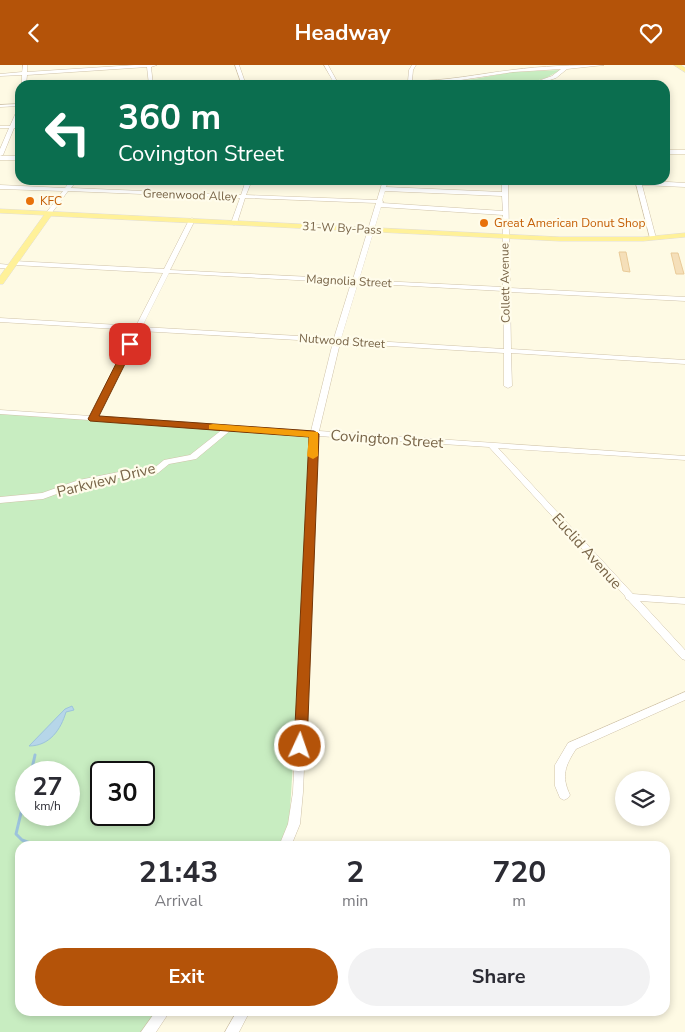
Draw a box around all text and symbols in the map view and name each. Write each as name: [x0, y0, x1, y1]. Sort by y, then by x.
text: Headway: [294, 18, 391, 48]
icon: back: [20, 19, 48, 47]
icon: heart: [637, 19, 665, 47]
text: 360 m: [118, 94, 221, 141]
icon: left: [35, 100, 100, 165]
text: Covington Street: [118, 139, 284, 169]
street label: Greenwood Alley: [143, 185, 238, 205]
place label: KFC: [40, 193, 62, 209]
marker: KFC: [24, 195, 36, 207]
place label: Great American Donut Shop: [494, 215, 645, 231]
marker: Great American Donut Shop: [478, 217, 490, 229]
street label: 31-W By-Pass: [302, 218, 382, 238]
street label: Collett Avenue: [496, 243, 514, 323]
street label: Magnolia Street: [306, 271, 393, 291]
pin: [109, 323, 151, 365]
icon: arrive: [116, 330, 144, 358]
street label: Nutwood Street: [299, 330, 386, 352]
street label: Covington Street: [330, 425, 445, 453]
street label: Parkview Drive: [55, 458, 157, 502]
street label: Euclid Avenue: [548, 509, 626, 593]
position arrow: [273, 719, 325, 771]
speed limit sign: 30: [90, 761, 155, 826]
text: 27: [32, 770, 63, 804]
map controls: [615, 771, 670, 826]
button: layers: [615, 771, 670, 826]
text: km/h: [34, 798, 61, 814]
text: 21:43: [139, 852, 218, 893]
text: 2: [346, 852, 364, 893]
text: 720: [492, 852, 546, 893]
text: Arrival: [154, 890, 203, 912]
text: min: [342, 890, 368, 912]
text: m: [512, 890, 526, 912]
button: Exit: [35, 948, 338, 1006]
button: Share: [348, 948, 650, 1006]

